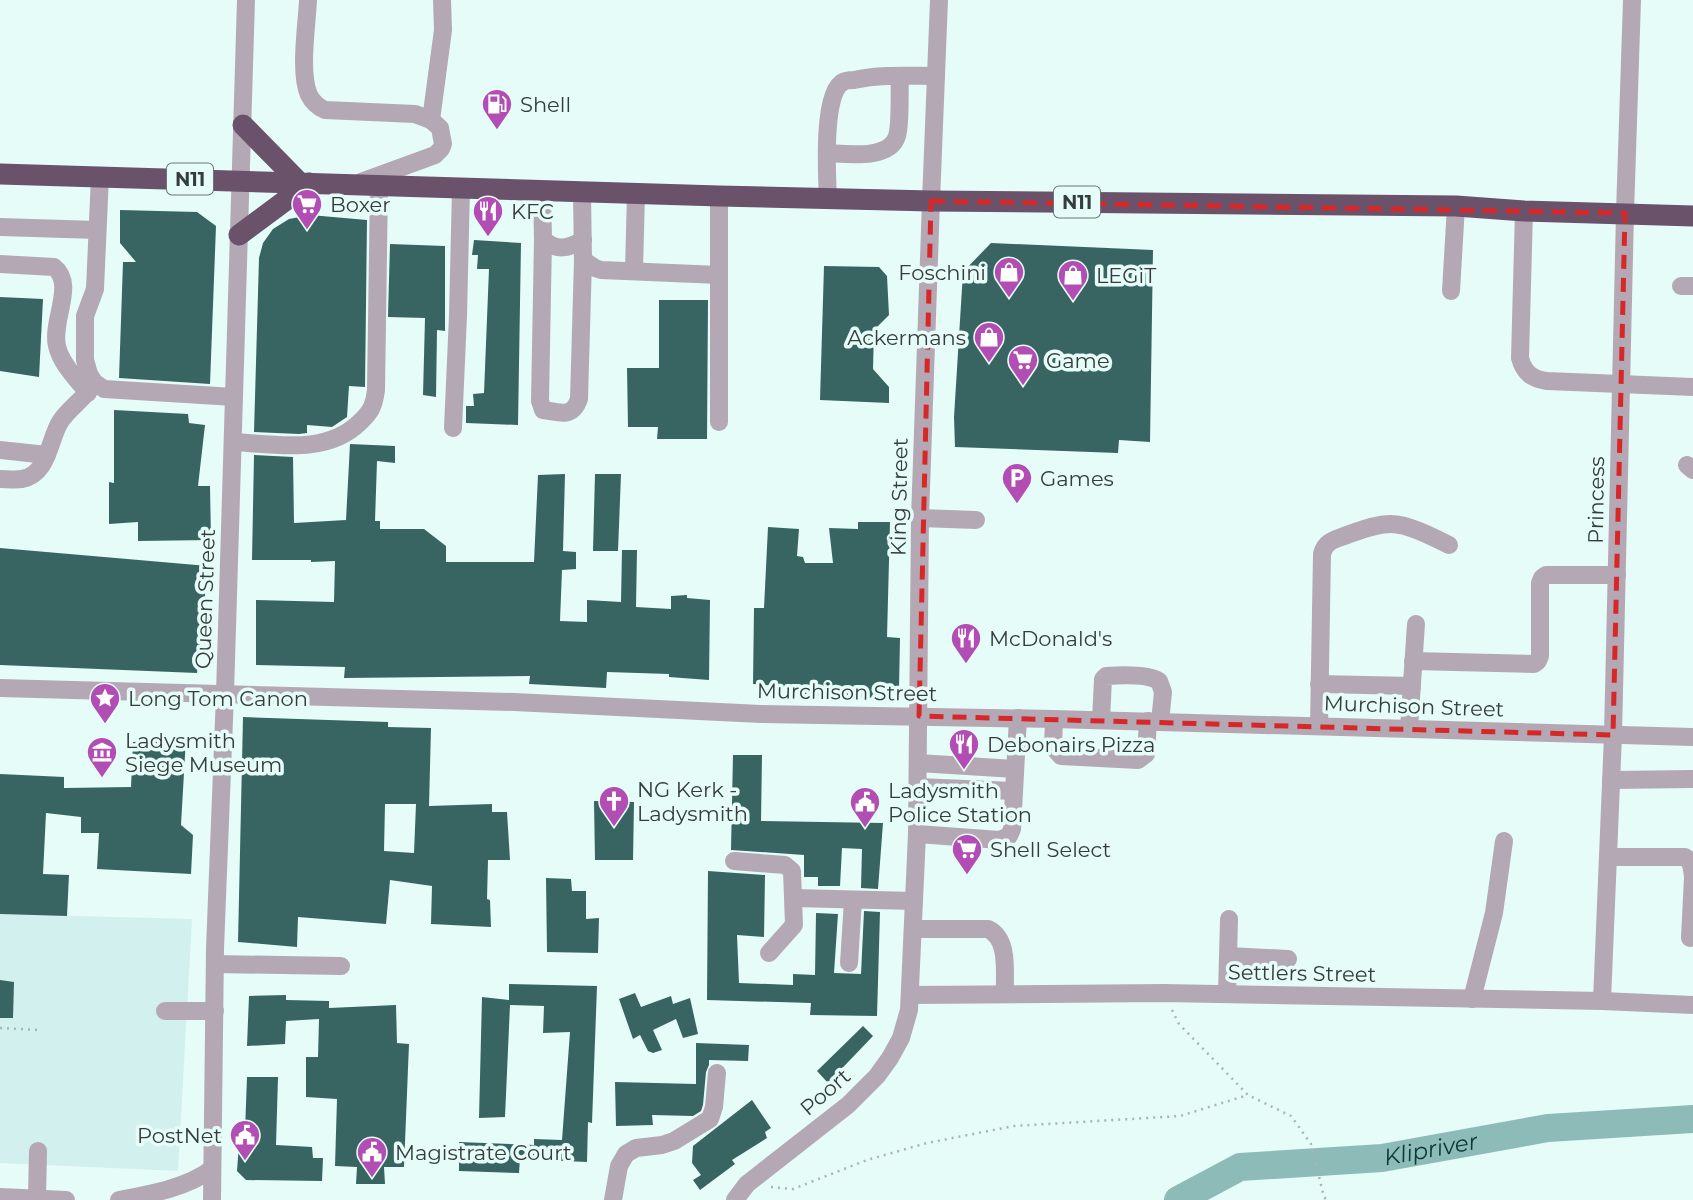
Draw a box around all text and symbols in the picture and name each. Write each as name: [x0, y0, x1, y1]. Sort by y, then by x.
fuel station icon: Shell: [480, 87, 514, 131]
place label: Shell: [520, 92, 571, 117]
road number: N11: [167, 164, 213, 195]
road number: N11: [1054, 186, 1100, 218]
supermarket icon: Boxer: [290, 187, 324, 231]
place label: Boxer: [330, 192, 391, 217]
restaurant icon: KFC: [471, 194, 505, 238]
place label: KFC: [511, 199, 554, 224]
shop icon: Foschini: [992, 255, 1026, 299]
shop icon: LEGiT: [1056, 258, 1090, 302]
place label: Foschini: [898, 260, 986, 285]
place label: LEGiT: [1096, 263, 1156, 288]
shop icon: Ackermans: [972, 320, 1006, 364]
place label: Ackermans: [847, 325, 966, 350]
supermarket icon: Game: [1006, 343, 1040, 387]
place label: Game: [1046, 348, 1110, 373]
street label: King Street: [885, 438, 913, 556]
street label: Princess: [1583, 456, 1609, 544]
parking icon: Games: [1000, 461, 1034, 505]
place label: Games: [1040, 466, 1114, 491]
street label: Queen Street: [190, 528, 220, 670]
restaurant icon: McDonald's: [949, 621, 983, 665]
place label: McDonald's: [989, 626, 1112, 651]
street label: Murchison Street: [757, 678, 937, 706]
place icon: Long Tom Canon: [88, 681, 122, 725]
place label: Long Tom Canon: [128, 686, 308, 711]
street label: Murchison Street: [1323, 690, 1505, 722]
restaurant icon: Debonairs Pizza: [947, 727, 981, 771]
place label: Ladysmith Siege Museum: [125, 728, 282, 777]
place label: Debonairs Pizza: [987, 732, 1155, 757]
museum icon: Ladysmith Siege Museum: [85, 735, 119, 779]
place label: NG Kerk - Ladysmith: [637, 777, 748, 826]
place label: Ladysmith Police Station: [888, 778, 1032, 827]
church icon: NG Kerk - Ladysmith: [597, 784, 631, 828]
public building icon: Ladysmith Police Station: [848, 785, 882, 829]
supermarket icon: Shell Select: [950, 832, 984, 876]
place label: Shell Select: [990, 837, 1111, 862]
street label: Settlers Street: [1228, 959, 1376, 987]
street label: Poort: [795, 1063, 855, 1121]
public building icon: PostNet: [228, 1118, 262, 1162]
place label: PostNet: [137, 1123, 222, 1148]
water label: Klipriver: [1382, 1127, 1481, 1171]
public building icon: Magistrate Court: [355, 1135, 389, 1179]
place label: Magistrate Court: [395, 1140, 571, 1165]

